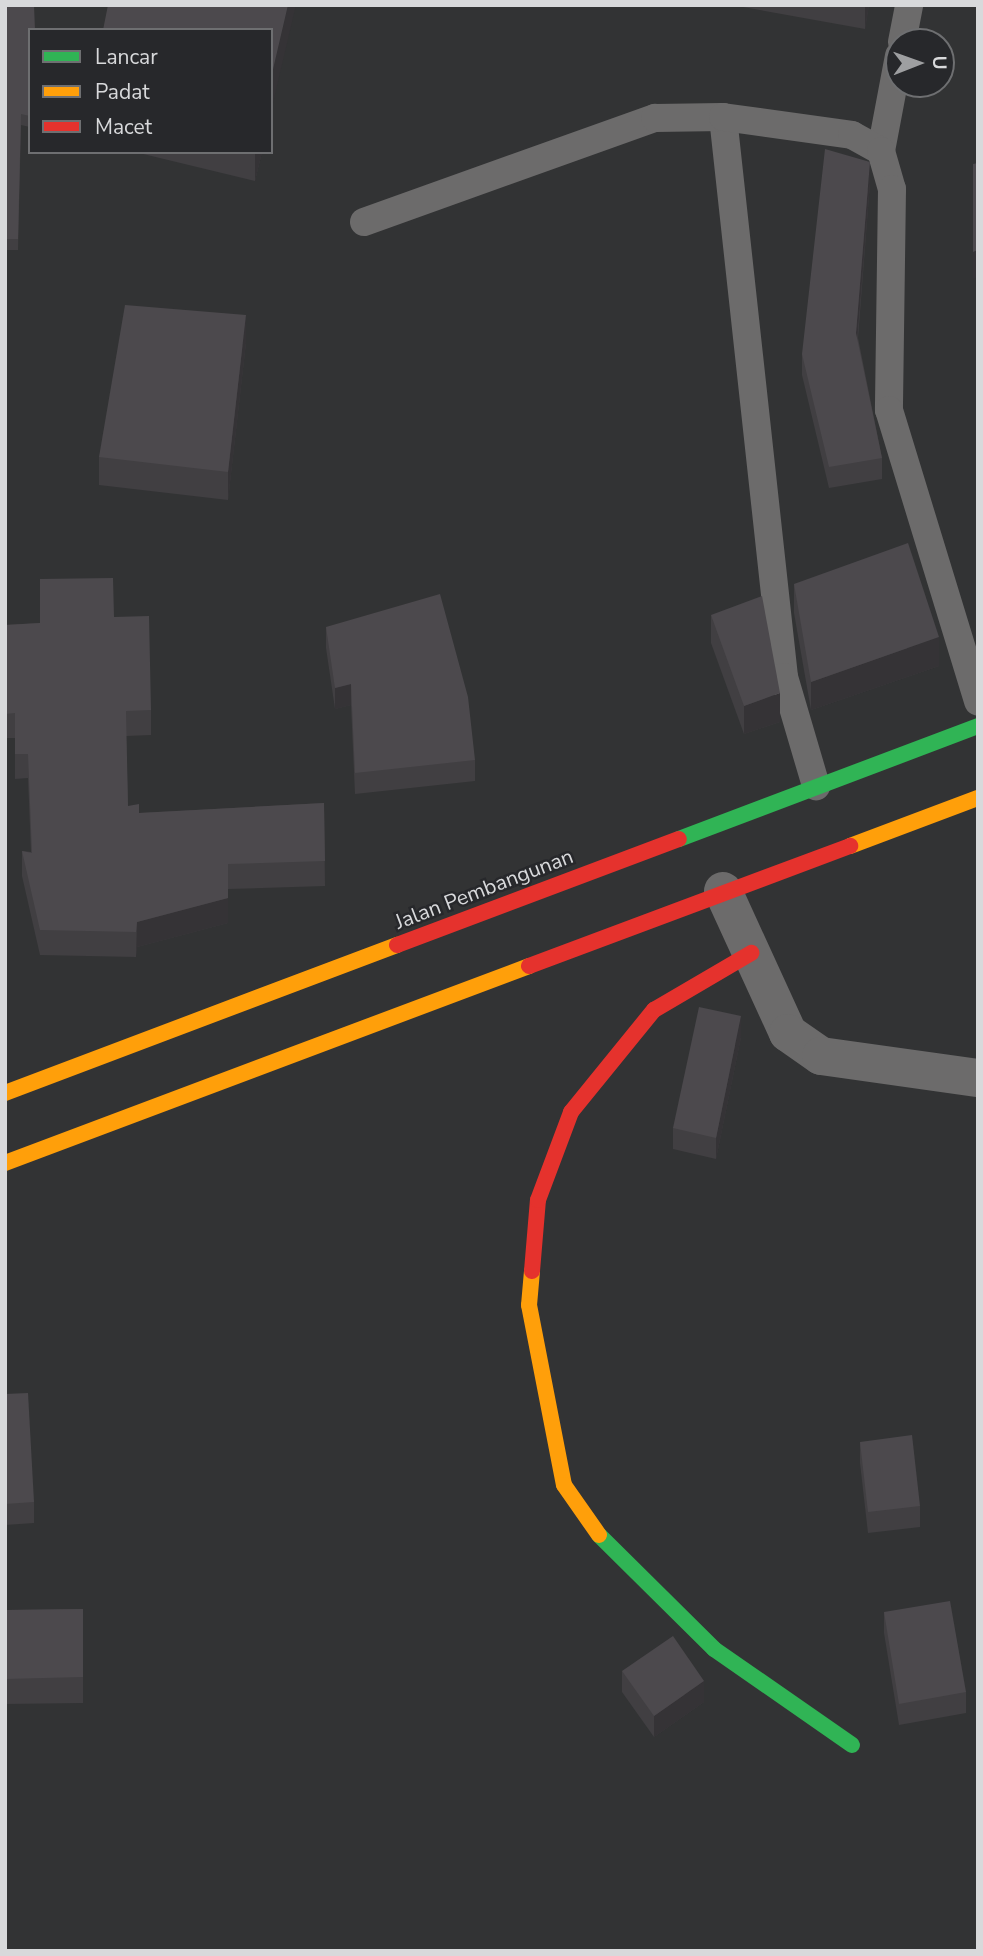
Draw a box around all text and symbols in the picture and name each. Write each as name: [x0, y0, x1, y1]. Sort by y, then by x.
legend: [28, 28, 273, 154]
north arrow: [885, 28, 955, 98]
text: Lancar: [95, 43, 158, 71]
text: U: [926, 55, 952, 70]
text: Padat: [95, 78, 150, 106]
text: Macet: [95, 113, 152, 141]
street label: Jalan Pembangunan: [391, 843, 577, 935]

